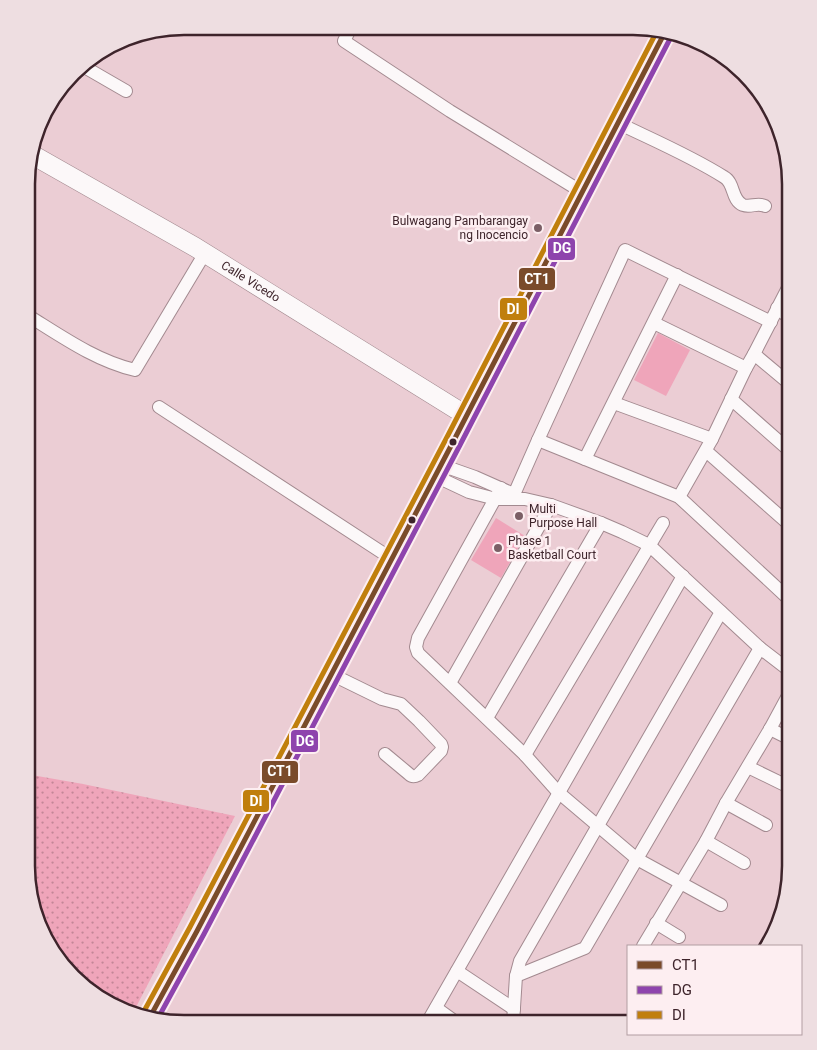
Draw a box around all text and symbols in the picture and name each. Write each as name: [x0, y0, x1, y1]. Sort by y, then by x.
place label: Bulwagang Pambarangay ng Inocencio: [392, 214, 528, 242]
marker: Bulwagang Pambarangay ng Inocencio: [532, 222, 544, 234]
line badge: DG: [547, 237, 576, 261]
text: DG: [553, 240, 571, 256]
street label: Calle Vicedo: [219, 258, 283, 305]
line badge: CT1: [518, 267, 556, 291]
text: CT1: [524, 271, 550, 287]
line badge: DI: [499, 297, 528, 321]
text: DI: [506, 301, 520, 317]
unlabelled marker: [448, 437, 458, 447]
place label: Multi Purpose Hall: [529, 502, 597, 530]
marker: Multi Purpose Hall: [513, 510, 525, 522]
unlabelled marker: [407, 515, 417, 525]
place label: Phase 1 Basketball Court: [508, 534, 596, 562]
marker: Phase 1 Basketball Court: [492, 542, 504, 554]
line badge: DG: [290, 729, 319, 753]
text: DG: [296, 733, 314, 749]
line badge: CT1: [261, 760, 299, 784]
text: CT1: [267, 763, 293, 779]
line badge: DI: [242, 789, 270, 813]
text: DI: [249, 793, 263, 809]
legend: [627, 945, 802, 1035]
text: CT1: [672, 956, 699, 974]
text: DG: [672, 981, 692, 999]
text: DI: [672, 1006, 686, 1024]

